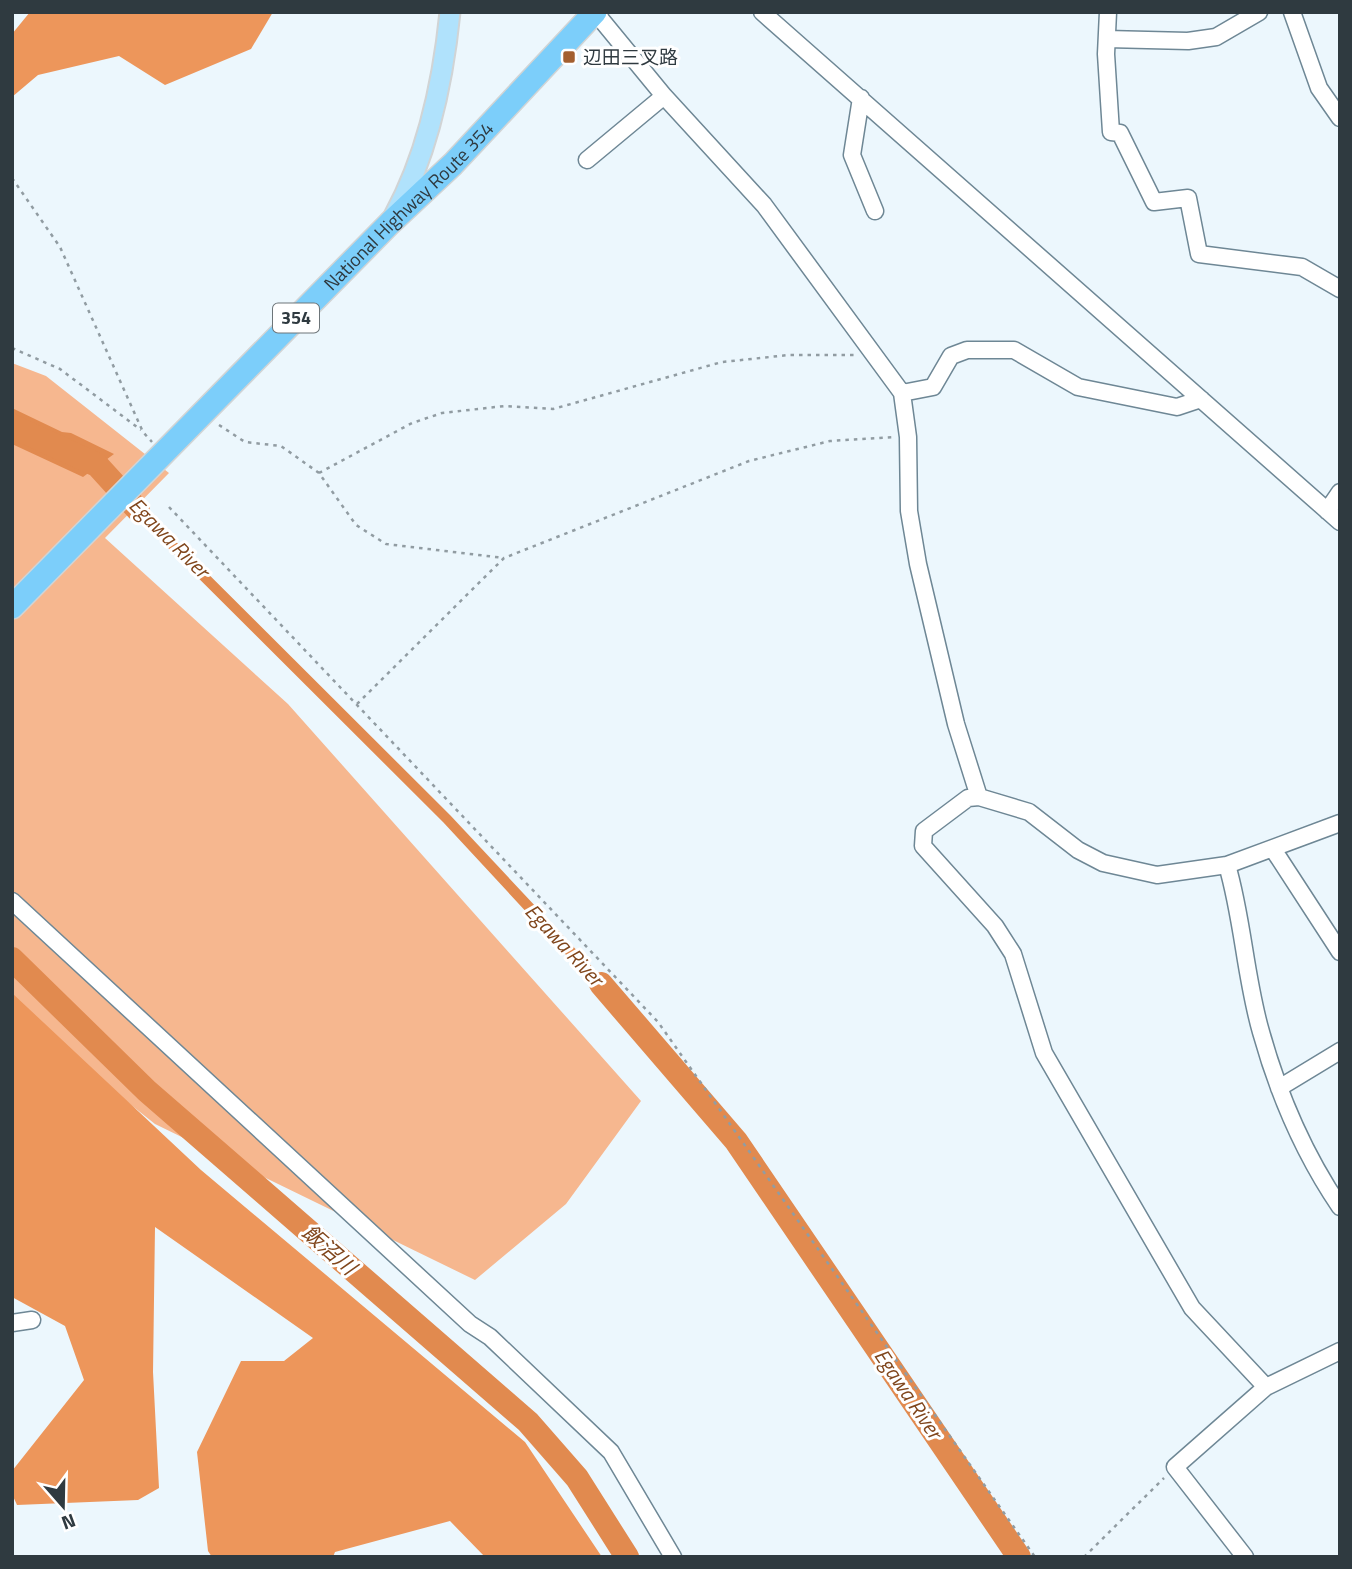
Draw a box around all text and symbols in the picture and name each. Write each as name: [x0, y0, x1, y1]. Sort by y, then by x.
place label: 辺田三叉路: [583, 42, 678, 71]
marker: 辺田三叉路: [561, 49, 577, 65]
street label: National Highway Route 354: [316, 114, 500, 297]
road number: 354: [273, 304, 319, 332]
water label: Egawa River: [122, 490, 219, 587]
water label: Egawa River: [518, 896, 613, 995]
water label: 飯沼川: [295, 1217, 365, 1283]
water label: Egawa River: [867, 1342, 952, 1447]
north arrow: [28, 1471, 98, 1541]
text: N: [58, 1507, 80, 1538]

